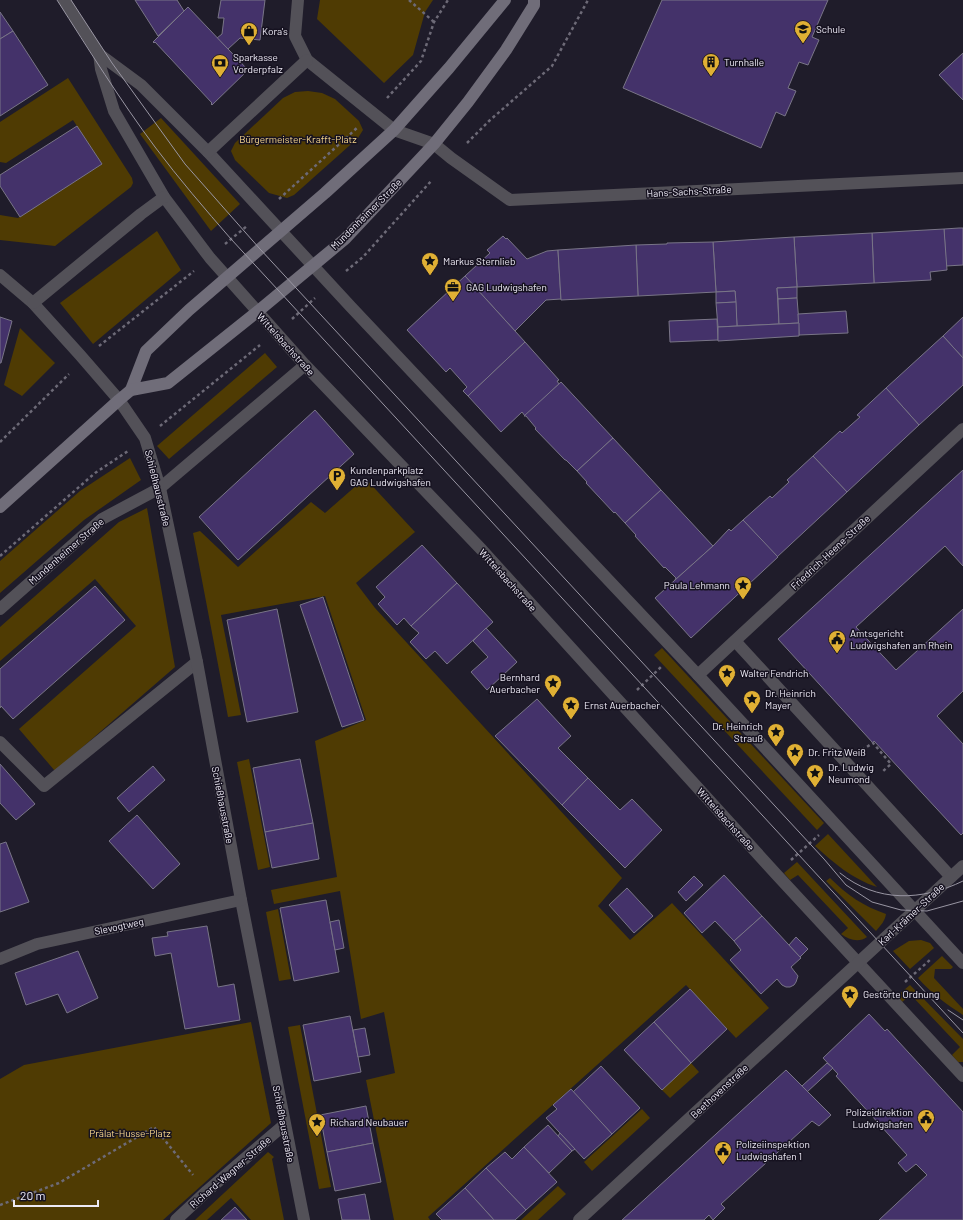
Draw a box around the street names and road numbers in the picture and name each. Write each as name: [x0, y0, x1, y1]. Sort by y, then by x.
street label: Mundenheimer Straße: [328, 176, 404, 252]
street label: Hans-Sachs-Straße: [646, 183, 732, 199]
street label: Wittelsbachstraße: [255, 310, 317, 378]
street label: Schießhausstraße: [143, 448, 173, 528]
street label: Friedrich-Heene-Straße: [788, 512, 872, 592]
street label: Mundenheimer Straße: [26, 515, 106, 587]
street label: Wittelsbachstraße: [477, 546, 539, 614]
street label: Schießhausstraße: [210, 765, 236, 845]
street label: Wittelsbachstraße: [695, 785, 757, 853]
street label: Karl-Krämer-Straße: [875, 880, 947, 948]
street label: Slevogtweg: [93, 915, 145, 937]
street label: Beethovenstraße: [688, 1061, 750, 1121]
street label: Schießhausstraße: [271, 1084, 297, 1164]
street label: Richard-Wagner-Straße: [187, 1134, 273, 1210]

